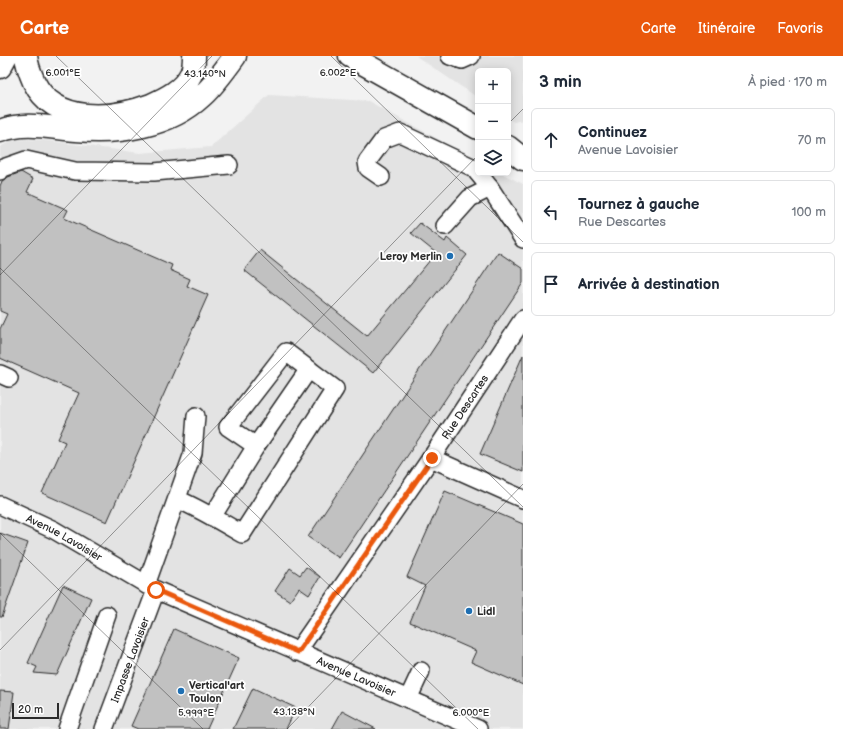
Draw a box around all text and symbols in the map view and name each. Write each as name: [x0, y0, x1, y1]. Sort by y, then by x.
text: Carte: [20, 17, 69, 40]
text: Carte: [641, 20, 676, 37]
text: Itinéraire: [698, 20, 755, 37]
text: Favoris: [777, 20, 823, 37]
text: 6.001°E: [46, 67, 81, 79]
text: 6.002°E: [320, 67, 357, 79]
text: 43.140°N: [184, 68, 226, 80]
map controls: [475, 68, 511, 176]
button: +: [475, 68, 511, 104]
text: 3 min: [539, 72, 582, 92]
text: À pied · 170 m: [748, 74, 827, 90]
button: −: [475, 104, 511, 140]
text: Continuez: [578, 123, 647, 142]
icon: ahead: [540, 129, 562, 151]
text: 70 m: [798, 132, 826, 148]
button: layers: [475, 140, 511, 176]
text: Avenue Lavoisier: [578, 142, 678, 158]
text: Tournez à gauche: [578, 195, 699, 214]
icon: left: [540, 201, 562, 223]
text: 100 m: [791, 204, 826, 220]
text: Rue Descartes: [578, 214, 666, 230]
place label: Leroy Merlin: [380, 250, 442, 263]
marker: Leroy Merlin: [445, 251, 455, 261]
icon: arrive: [540, 273, 562, 295]
text: Arrivée à destination: [578, 275, 720, 294]
street label: Rue Descartes: [439, 372, 492, 442]
route end: [423, 449, 441, 467]
street label: Avenue Lavoisier: [24, 512, 105, 564]
route start: [147, 581, 165, 599]
place label: Lidl: [477, 605, 495, 618]
marker: Lidl: [464, 606, 474, 616]
street label: Impasse Lavoisier: [108, 614, 153, 704]
street label: Avenue Lavoisier: [315, 654, 398, 700]
place label: Vertical'art Toulon: [189, 679, 245, 705]
marker: Vertical'art Toulon: [176, 686, 186, 696]
scale bar: [12, 701, 59, 720]
text: 20 m: [18, 703, 43, 716]
text: 43.138°N: [273, 706, 315, 718]
text: 5.999°E: [178, 707, 215, 719]
text: 6.000°E: [453, 707, 490, 719]

